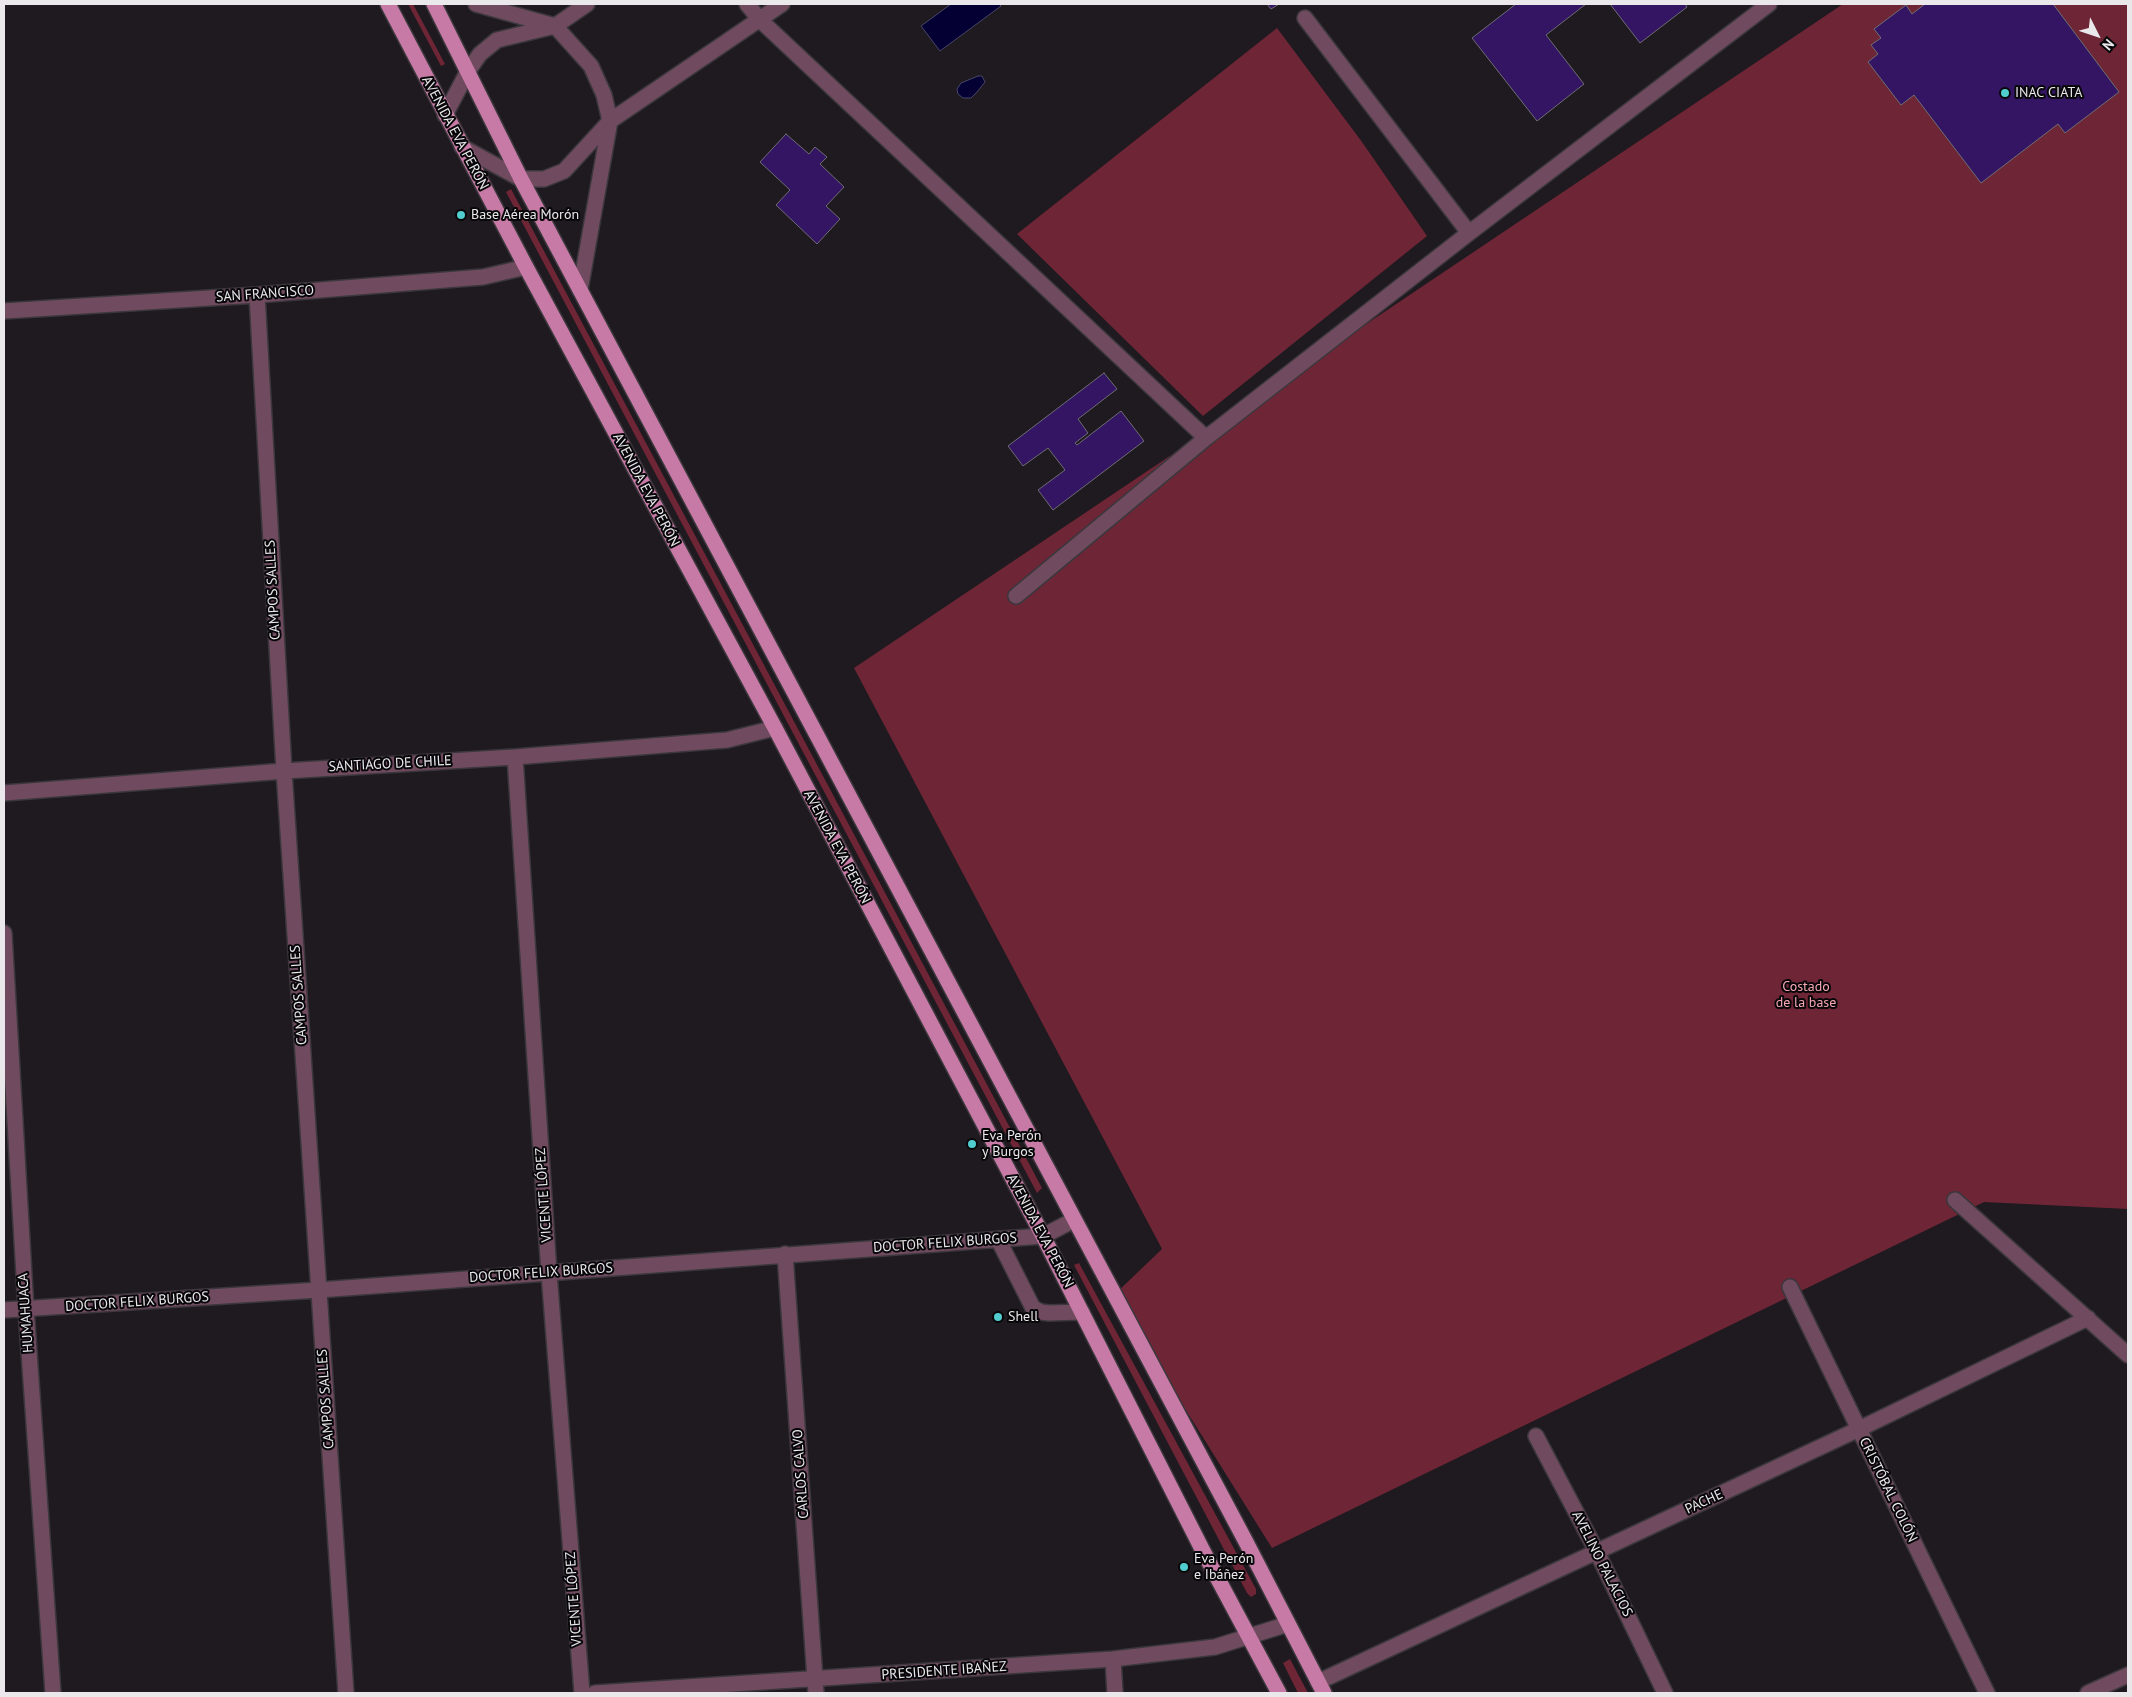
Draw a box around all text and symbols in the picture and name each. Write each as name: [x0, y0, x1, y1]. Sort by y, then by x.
north arrow: [2072, 10, 2122, 60]
text: N: [2099, 35, 2118, 54]
street label: AVENIDA EVA PERÓN: [418, 73, 492, 193]
place label: INAC CIATA: [2015, 85, 2082, 101]
marker: INAC CIATA: [1999, 87, 2011, 99]
place label: Base Aérea Morón: [471, 207, 579, 223]
marker: Base Aérea Morón: [455, 209, 467, 221]
street label: SAN FRANCISCO: [215, 282, 315, 306]
street label: AVENIDA EVA PERÓN: [609, 430, 683, 550]
street label: CAMPOS SALLES: [262, 540, 284, 640]
street label: SANTIAGO DE CHILE: [328, 752, 452, 776]
street label: AVENIDA EVA PERÓN: [800, 787, 874, 907]
street label: CAMPOS SALLES: [287, 944, 311, 1046]
park label: Costado de la base: [1776, 979, 1836, 1012]
place label: Eva Perón y Burgos: [982, 1128, 1041, 1160]
marker: Eva Perón y Burgos: [966, 1138, 978, 1150]
street label: VICENTE LÓPEZ: [532, 1147, 556, 1243]
street label: AVENIDA EVA PERÓN: [1003, 1171, 1077, 1291]
street label: DOCTOR FELIX BURGOS: [873, 1230, 1017, 1256]
street label: DOCTOR FELIX BURGOS: [469, 1260, 613, 1286]
street label: HUMAHUACA: [15, 1273, 37, 1353]
street label: DOCTOR FELIX BURGOS: [65, 1289, 209, 1315]
place label: Shell: [1008, 1309, 1038, 1325]
marker: Shell: [992, 1311, 1004, 1323]
street label: CAMPOS SALLES: [314, 1348, 338, 1450]
street label: CARLOS CALVO: [789, 1429, 813, 1519]
street label: CRISTÓBAL COLÓN: [1855, 1435, 1921, 1545]
street label: PACHE: [1682, 1486, 1726, 1518]
street label: AVELINO PALACIOS: [1568, 1508, 1636, 1620]
street label: VICENTE LÓPEZ: [562, 1551, 586, 1647]
place label: Eva Perón e Ibáñez: [1194, 1551, 1253, 1584]
marker: Eva Perón e Ibáñez: [1178, 1561, 1190, 1573]
street label: PRESIDENTE IBAÑEZ: [881, 1658, 1007, 1684]

